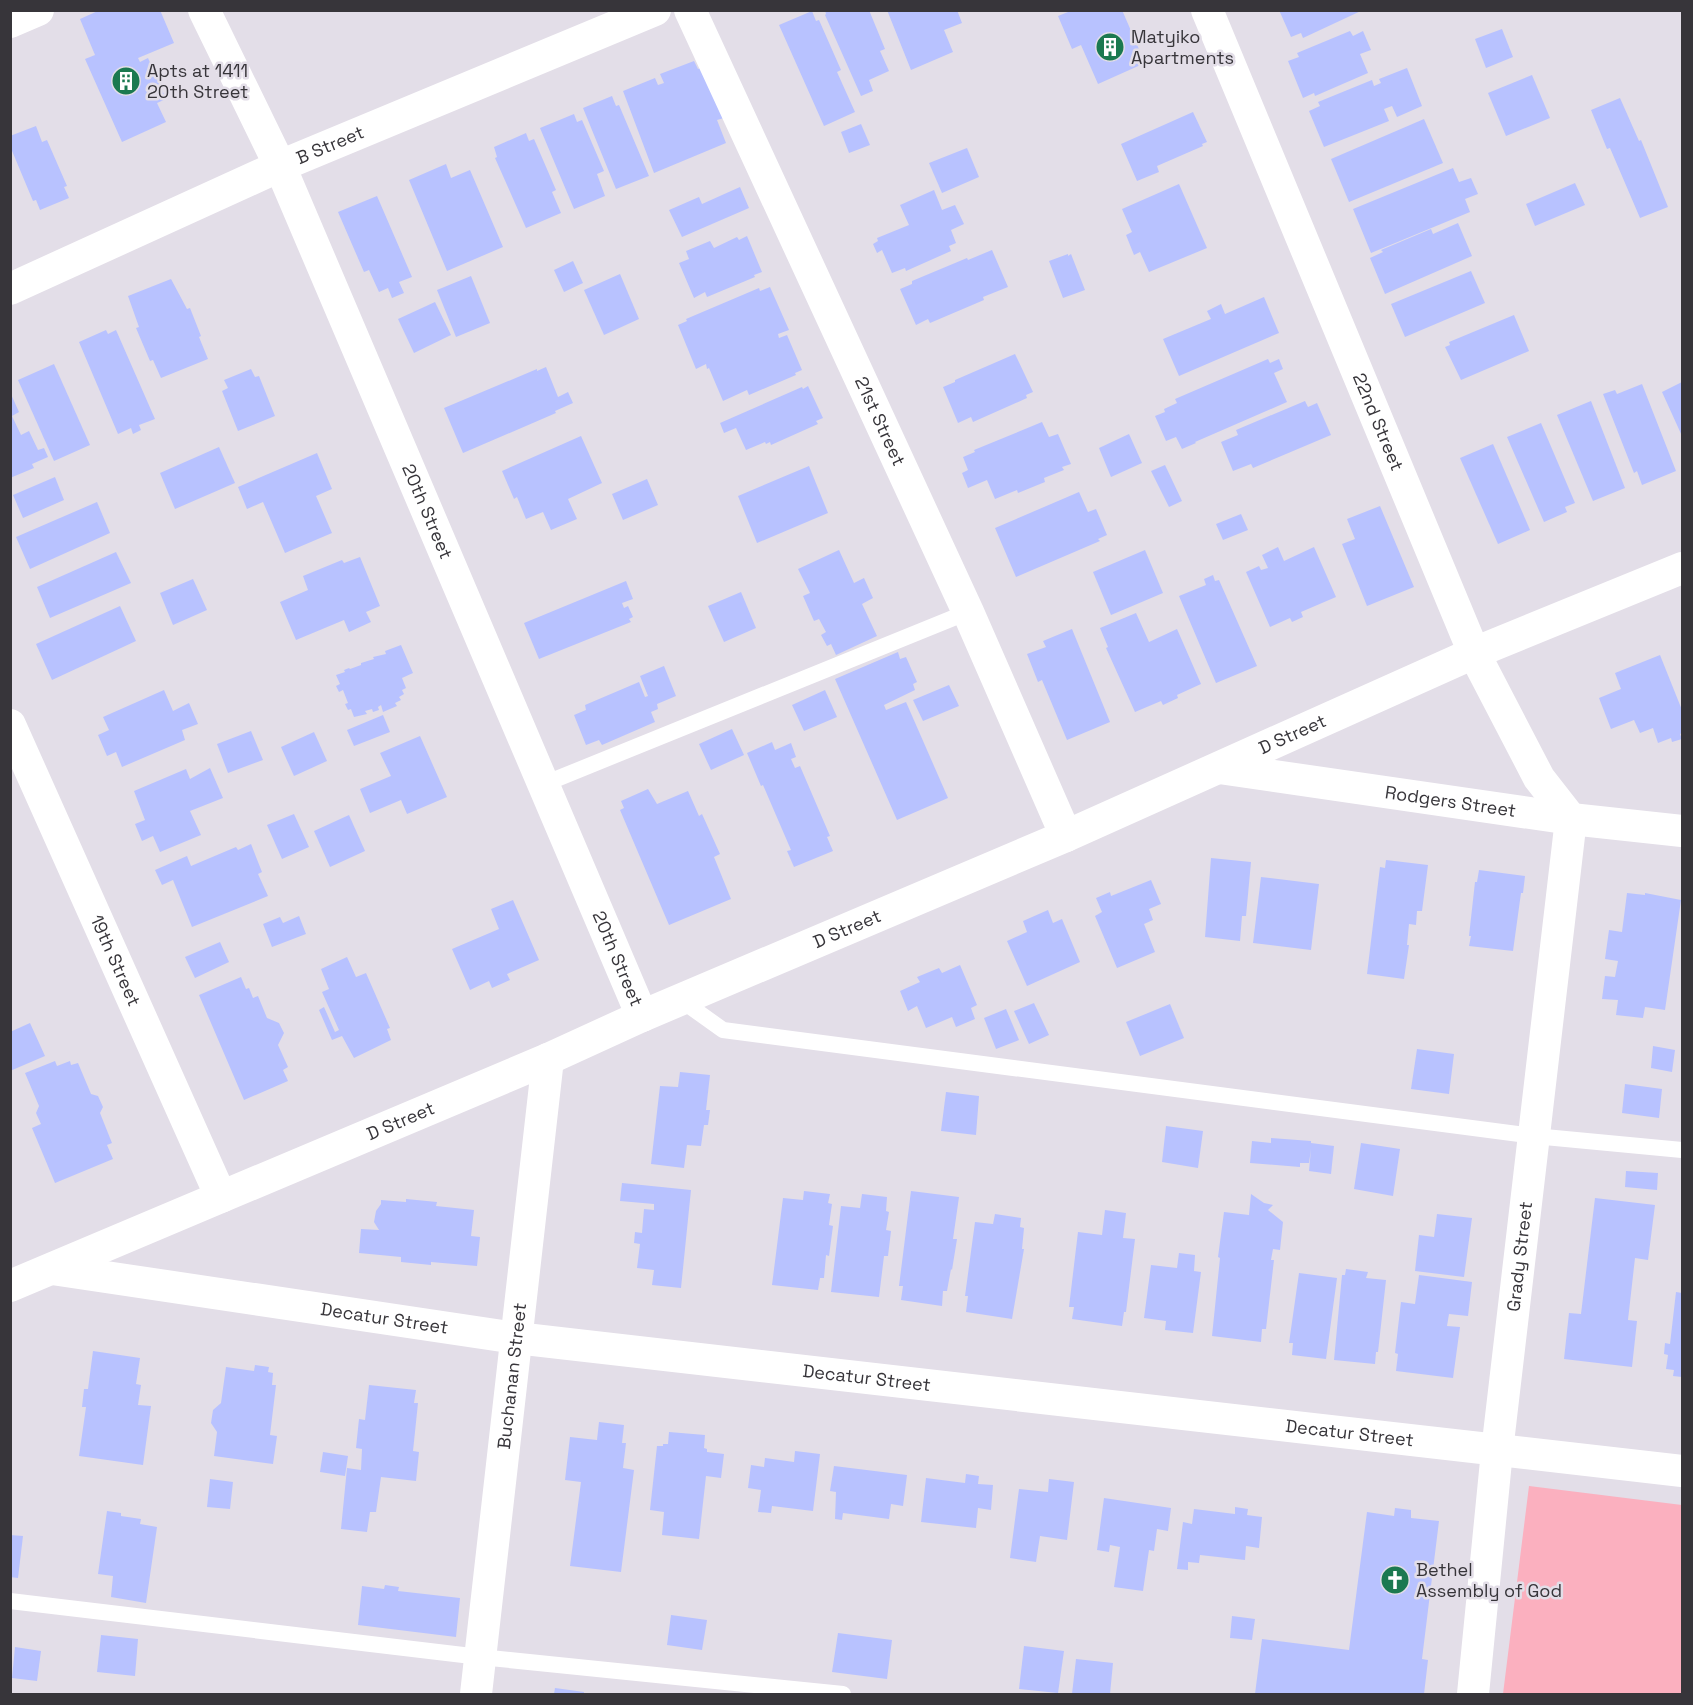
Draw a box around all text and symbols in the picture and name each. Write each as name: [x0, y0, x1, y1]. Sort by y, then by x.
place label: Matyiko Apartments: [1131, 25, 1234, 69]
building icon: Matyiko Apartments: [1094, 31, 1126, 63]
place label: Apts at 1411 20th Street: [147, 59, 248, 103]
building icon: Apts at 1411 20th Street: [110, 65, 142, 97]
street label: B Street: [292, 120, 367, 169]
street label: 22nd Street: [1348, 369, 1409, 474]
street label: 21st Street: [850, 373, 911, 469]
street label: 20th Street: [397, 460, 458, 562]
street label: D Street: [1255, 709, 1330, 759]
street label: Rodgers Street: [1384, 780, 1518, 822]
street label: D Street: [809, 904, 884, 953]
street label: 20th Street: [588, 907, 648, 1010]
street label: 19th Street: [85, 911, 146, 1010]
street label: D Street: [363, 1096, 438, 1145]
street label: Grady Street: [1501, 1200, 1537, 1313]
street label: Decatur Street: [319, 1297, 450, 1339]
street label: Buchanan Street: [492, 1302, 531, 1450]
street label: Decatur Street: [801, 1359, 932, 1396]
street label: Decatur Street: [1284, 1414, 1415, 1451]
place label: Bethel Assembly of God: [1416, 1558, 1562, 1602]
church icon: Bethel Assembly of God: [1379, 1564, 1411, 1596]

